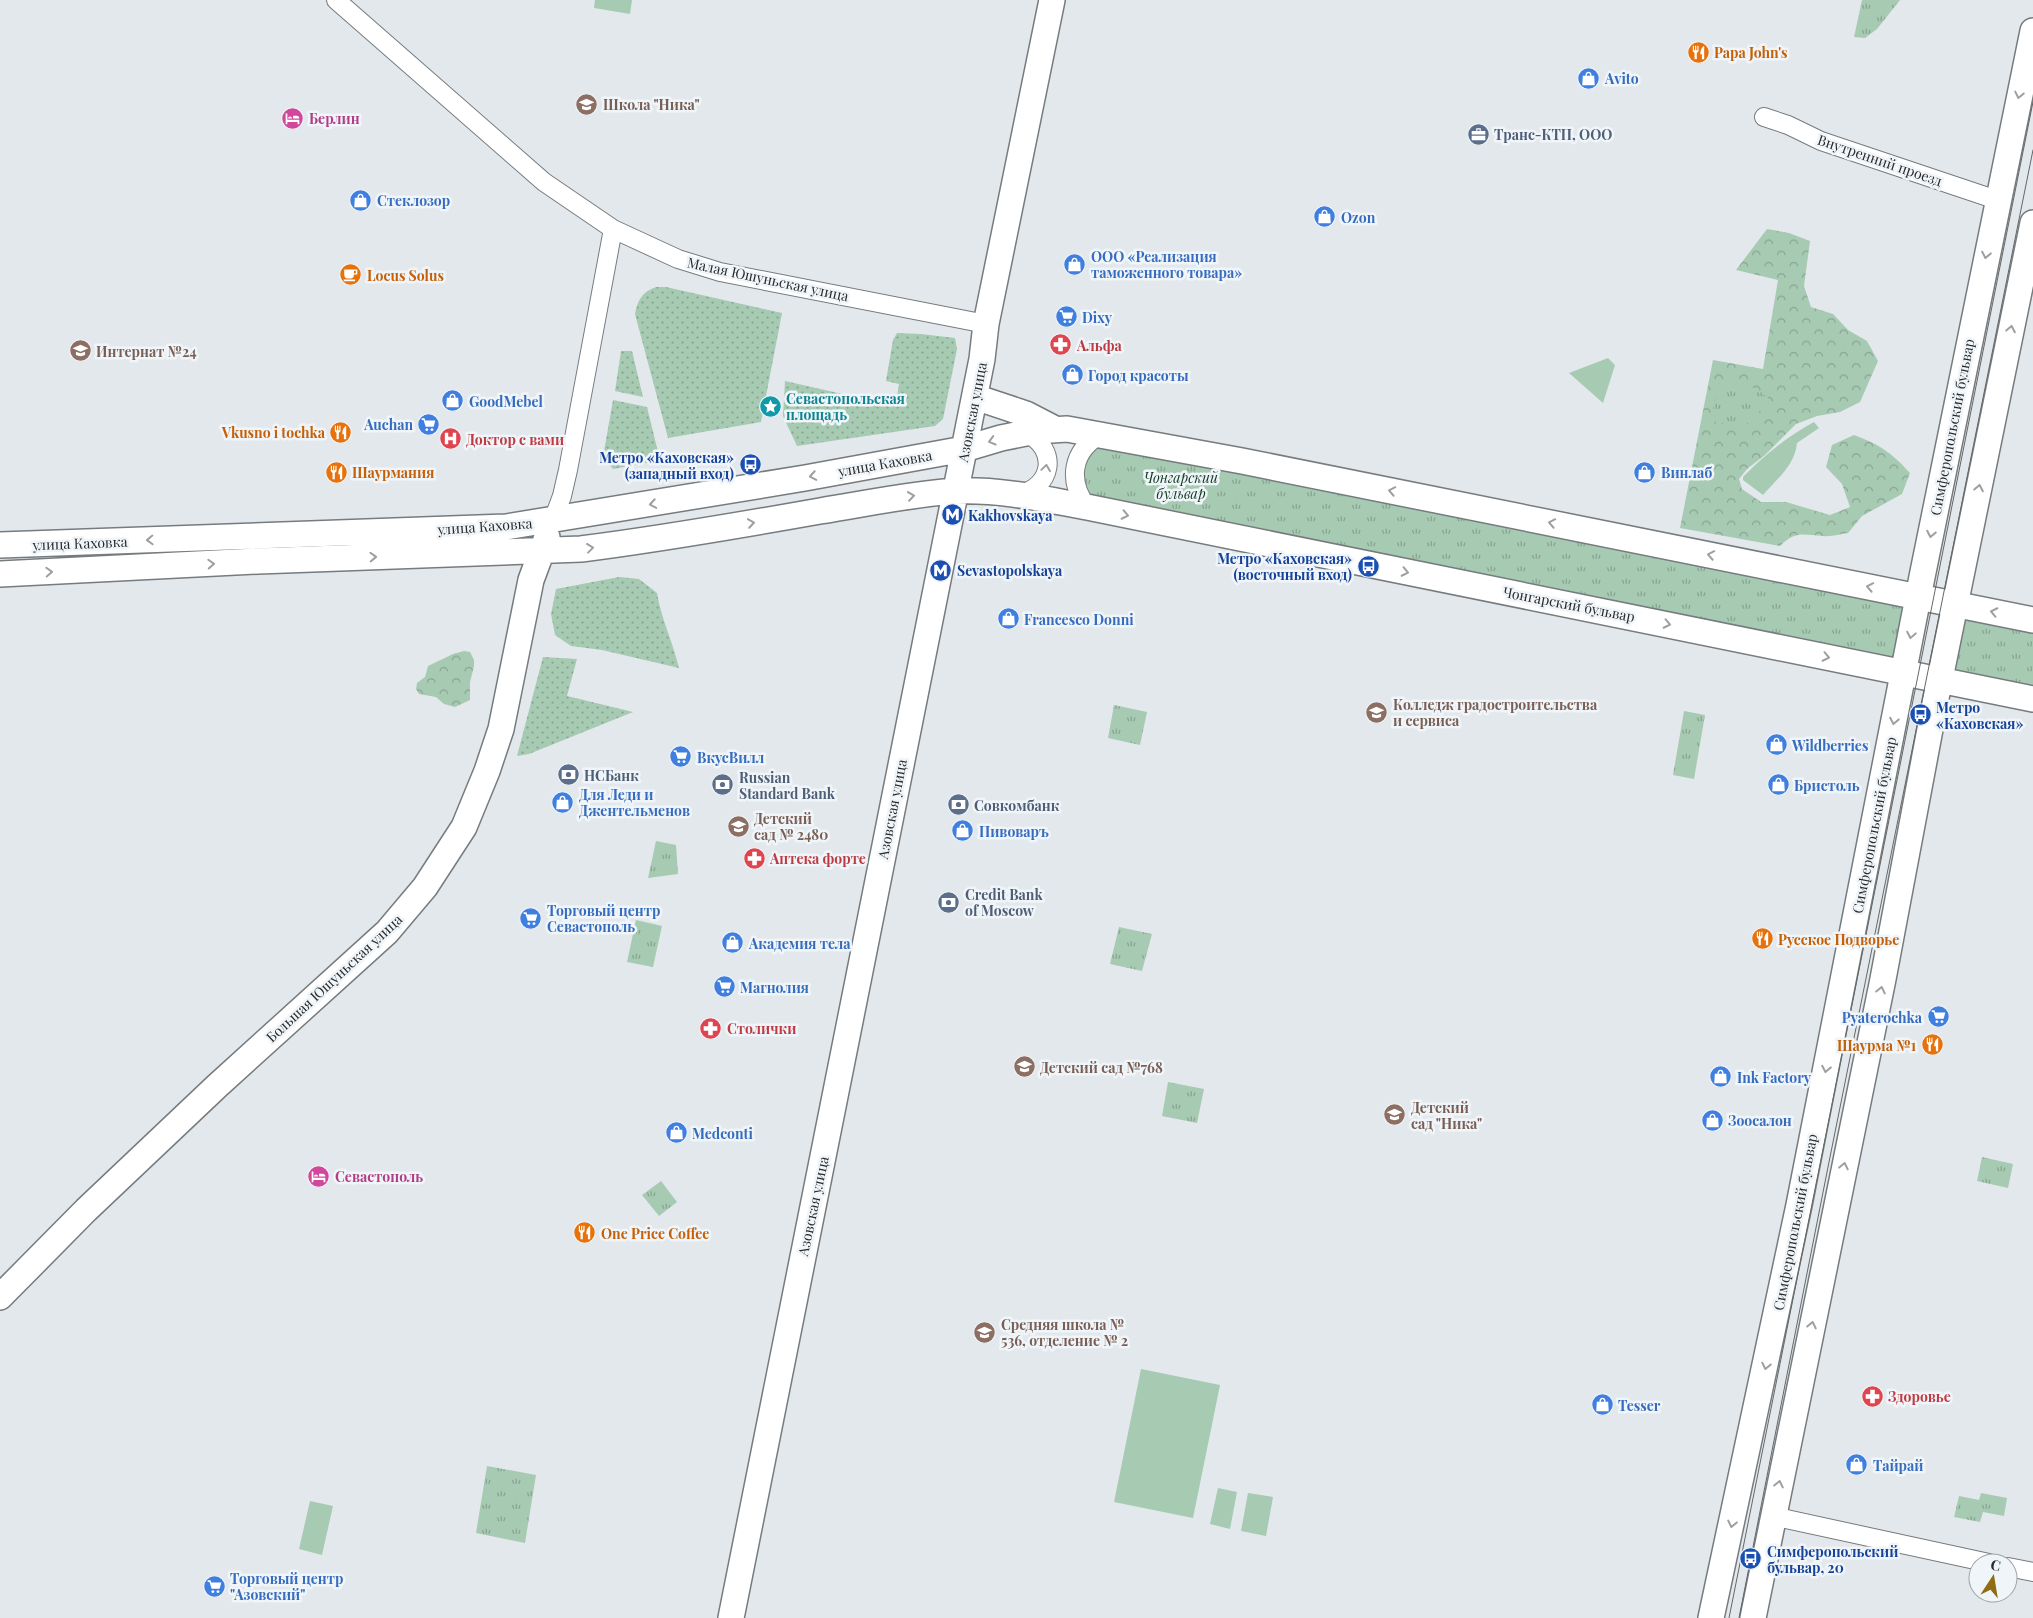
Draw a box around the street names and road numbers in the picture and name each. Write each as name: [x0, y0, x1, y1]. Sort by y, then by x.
street label: Внутренний проезд: [1815, 130, 1946, 190]
street label: Малая Юшуньская улица: [686, 253, 850, 305]
street label: Симферопольский бульвар: [1926, 337, 1978, 517]
street label: Азовская улица: [953, 360, 991, 464]
street label: улица Каховка: [836, 445, 933, 481]
street label: улица Каховка: [436, 513, 533, 539]
street label: улица Каховка: [31, 532, 128, 554]
street label: Чонгарский бульвар: [1502, 582, 1636, 626]
street label: Симферопольский бульвар: [1848, 735, 1900, 915]
street label: Азовская улица: [873, 757, 911, 861]
street label: Большая Юшуньская улица: [262, 910, 406, 1046]
street label: Симферопольский бульвар: [1769, 1132, 1821, 1312]
street label: Азовская улица: [793, 1154, 833, 1258]

